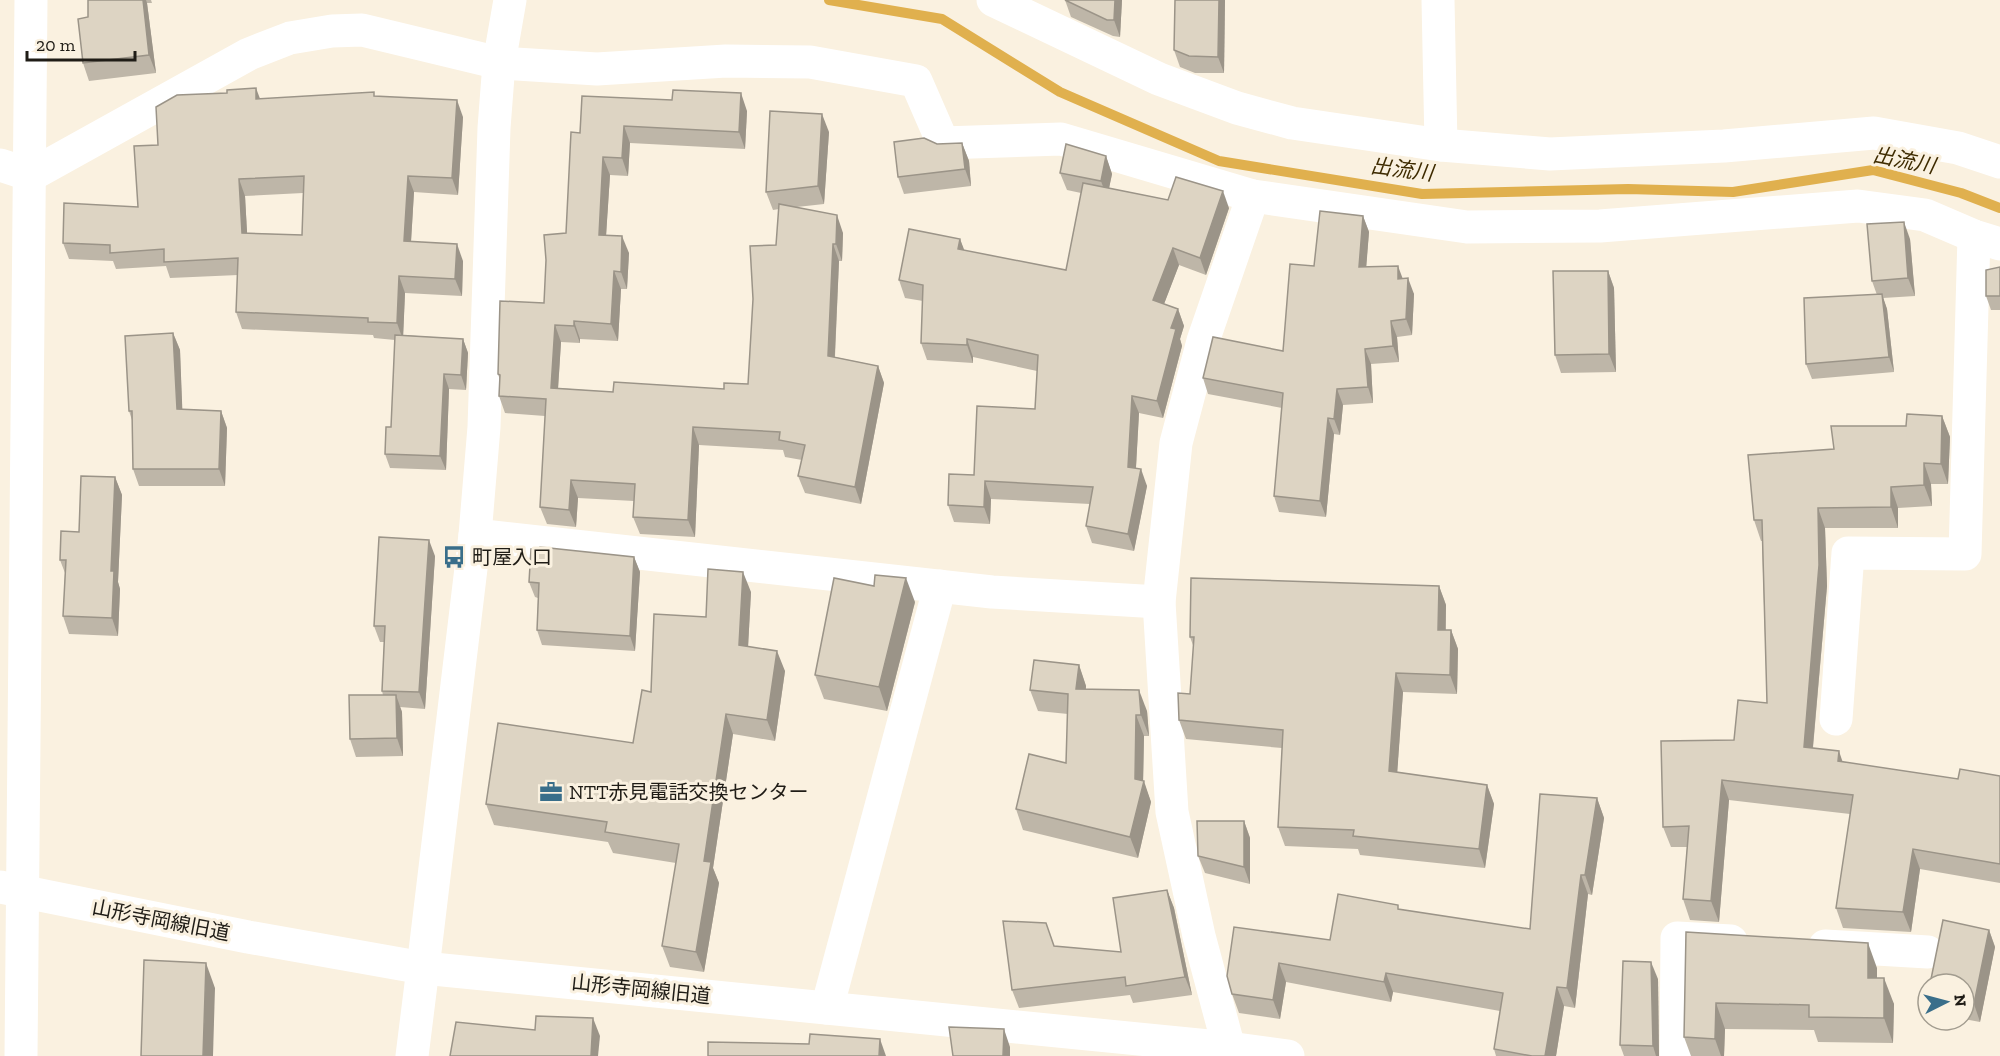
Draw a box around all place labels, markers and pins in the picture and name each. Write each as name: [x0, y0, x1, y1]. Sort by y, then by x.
bus stop icon: 町屋入口: [441, 544, 467, 570]
place label: 町屋入口: [472, 545, 552, 569]
office icon: NTT赤見電話交換センター: [538, 779, 564, 805]
place label: NTT赤見電話交換センター: [569, 780, 809, 804]

